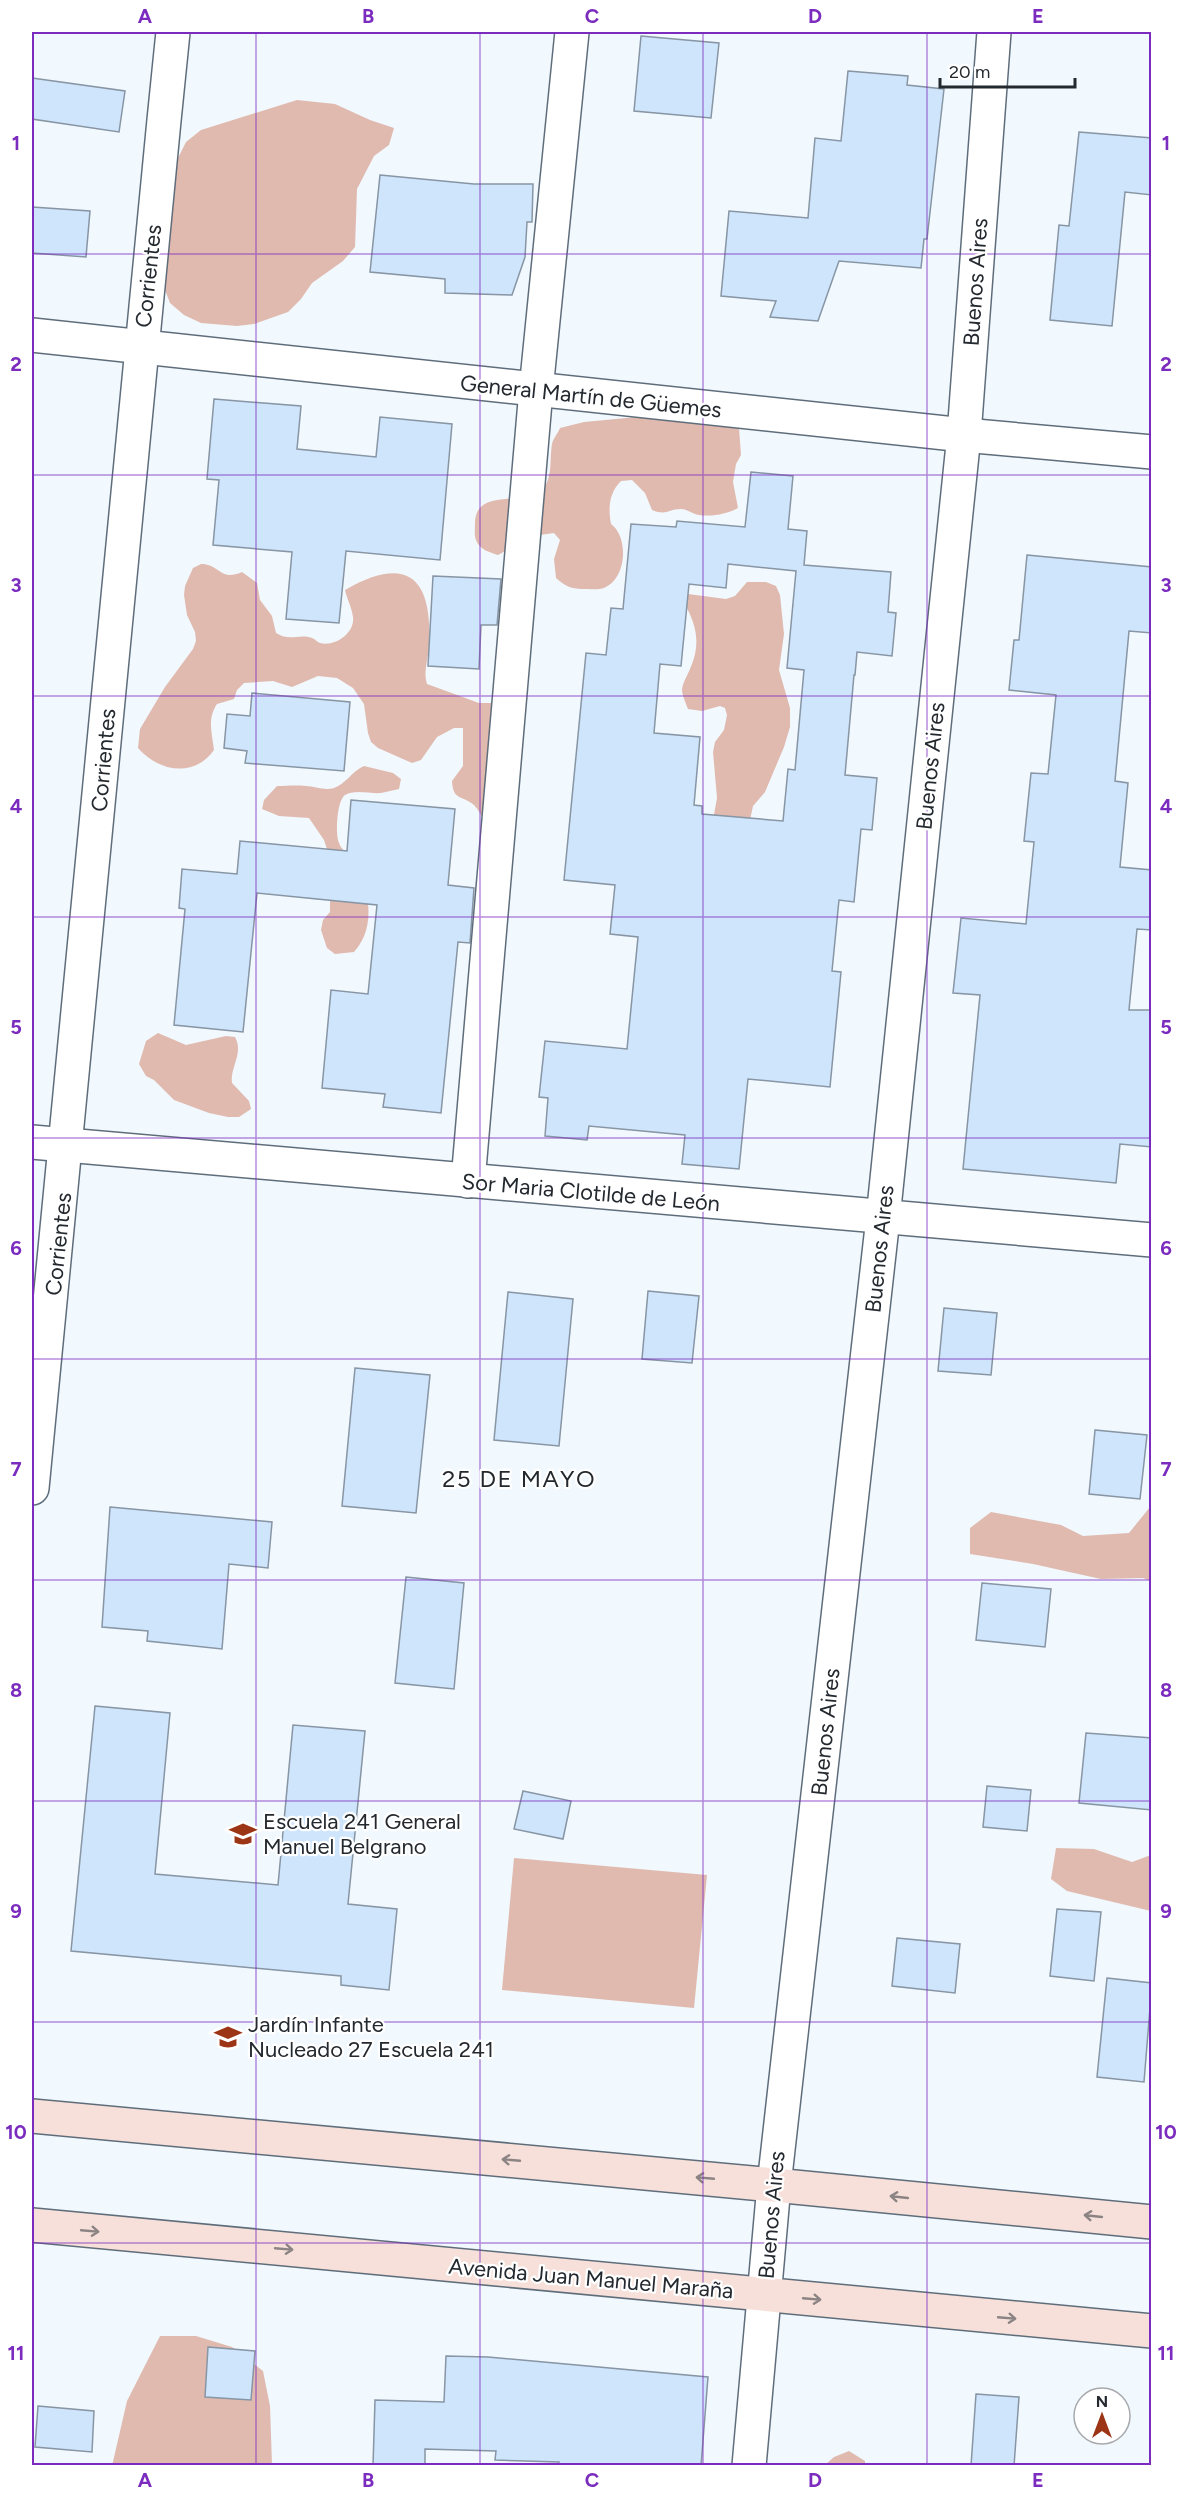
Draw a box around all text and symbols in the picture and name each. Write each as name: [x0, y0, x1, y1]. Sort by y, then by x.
text: A: [138, 4, 153, 28]
text: B: [362, 4, 374, 28]
text: C: [585, 4, 599, 28]
text: D: [808, 4, 822, 28]
text: E: [1032, 4, 1044, 28]
scale bar: [940, 51, 1075, 89]
text: 20 m: [949, 61, 990, 83]
text: 1: [12, 131, 20, 155]
text: 1: [1162, 131, 1170, 155]
street label: Buenos Aires: [958, 217, 993, 347]
street label: Corrientes: [130, 223, 167, 329]
text: 2: [10, 352, 22, 376]
text: 2: [1160, 352, 1172, 376]
street label: General Martín de Güemes: [459, 369, 723, 424]
text: 3: [10, 573, 22, 597]
text: 3: [1160, 573, 1172, 597]
street label: Buenos Aires: [910, 701, 951, 831]
street label: Corrientes: [86, 707, 121, 813]
text: 4: [10, 794, 23, 818]
text: 4: [1160, 794, 1173, 818]
text: 5: [10, 1015, 22, 1039]
text: 5: [1160, 1015, 1172, 1039]
street label: Sor Maria Clotilde de León: [461, 1168, 721, 1217]
street label: Buenos Aires: [859, 1184, 900, 1314]
street label: Corrientes: [40, 1191, 77, 1297]
text: 6: [10, 1236, 22, 1260]
text: 6: [1160, 1236, 1172, 1260]
text: 7: [10, 1457, 22, 1481]
text: 7: [1160, 1457, 1172, 1481]
district label: 25 DE MAYO: [442, 1464, 596, 1493]
street label: Buenos Aires: [805, 1667, 846, 1797]
text: 8: [10, 1678, 22, 1702]
text: 8: [1160, 1678, 1172, 1702]
place label: Escuela 241 General Manuel Belgrano: [263, 1808, 461, 1860]
school or university icon: Escuela 241 General Manuel Belgrano: [228, 1819, 258, 1849]
text: 9: [10, 1899, 22, 1923]
text: 9: [1160, 1899, 1172, 1923]
place label: Jardín Infante Nucleado 27 Escuela 241: [248, 2011, 494, 2063]
school or university icon: Jardín Infante Nucleado 27 Escuela 241: [213, 2022, 243, 2052]
text: 10: [5, 2120, 27, 2144]
text: 10: [1155, 2120, 1177, 2144]
street label: Buenos Aires: [752, 2150, 791, 2280]
one-way arrow: [502, 2154, 521, 2165]
one-way arrow: [696, 2172, 716, 2183]
one-way arrow: [890, 2191, 910, 2202]
one-way arrow: [1084, 2210, 1104, 2221]
one-way arrow: [79, 2226, 99, 2237]
one-way arrow: [273, 2244, 293, 2255]
street label: Avenida Juan Manuel Maraña: [447, 2253, 735, 2304]
one-way arrow: [802, 2294, 822, 2305]
one-way arrow: [996, 2313, 1016, 2324]
text: 11: [8, 2341, 24, 2365]
text: 11: [1158, 2341, 1174, 2365]
north arrow: [1072, 2386, 1132, 2446]
text: N: [1096, 2392, 1108, 2411]
text: A: [138, 2468, 153, 2492]
text: B: [362, 2468, 374, 2492]
text: C: [585, 2468, 599, 2492]
text: D: [808, 2468, 822, 2492]
text: E: [1032, 2468, 1044, 2492]

